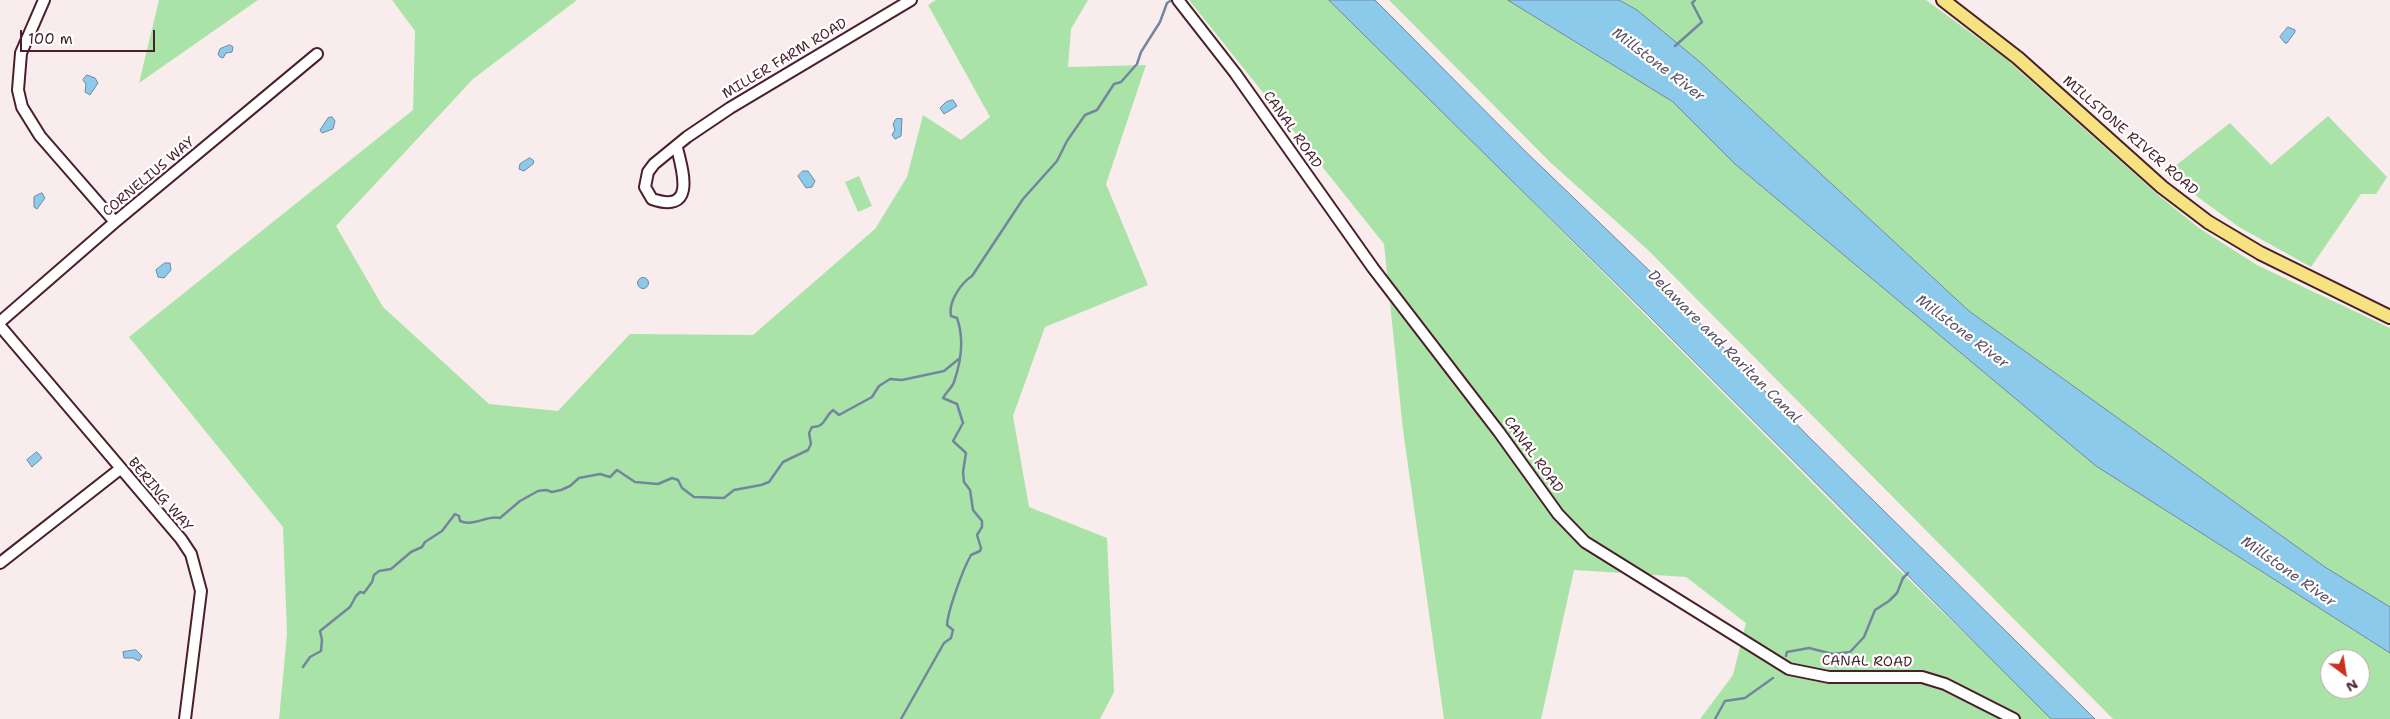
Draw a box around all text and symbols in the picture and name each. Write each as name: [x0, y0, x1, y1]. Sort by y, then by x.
street label: MILLER FARM ROAD: [720, 15, 850, 103]
scale bar: [22, 20, 158, 52]
water label: Millstone River: [1608, 24, 1708, 106]
text: 100 m: [28, 29, 73, 49]
street label: MILLSTONE RIVER ROAD: [2059, 73, 2201, 199]
street label: CANAL ROAD: [1259, 88, 1325, 172]
street label: CORNELIUS WAY: [100, 134, 198, 220]
water label: Delaware and Raritan Canal: [1644, 267, 1804, 427]
water label: Millstone River: [1912, 291, 2012, 373]
street label: CANAL ROAD: [1500, 413, 1566, 497]
street label: BERING WAY: [124, 455, 196, 535]
water label: Millstone River: [2237, 533, 2339, 611]
north arrow: [2320, 649, 2370, 699]
street label: CANAL ROAD: [1822, 653, 1912, 671]
text: N: [2343, 675, 2362, 697]

